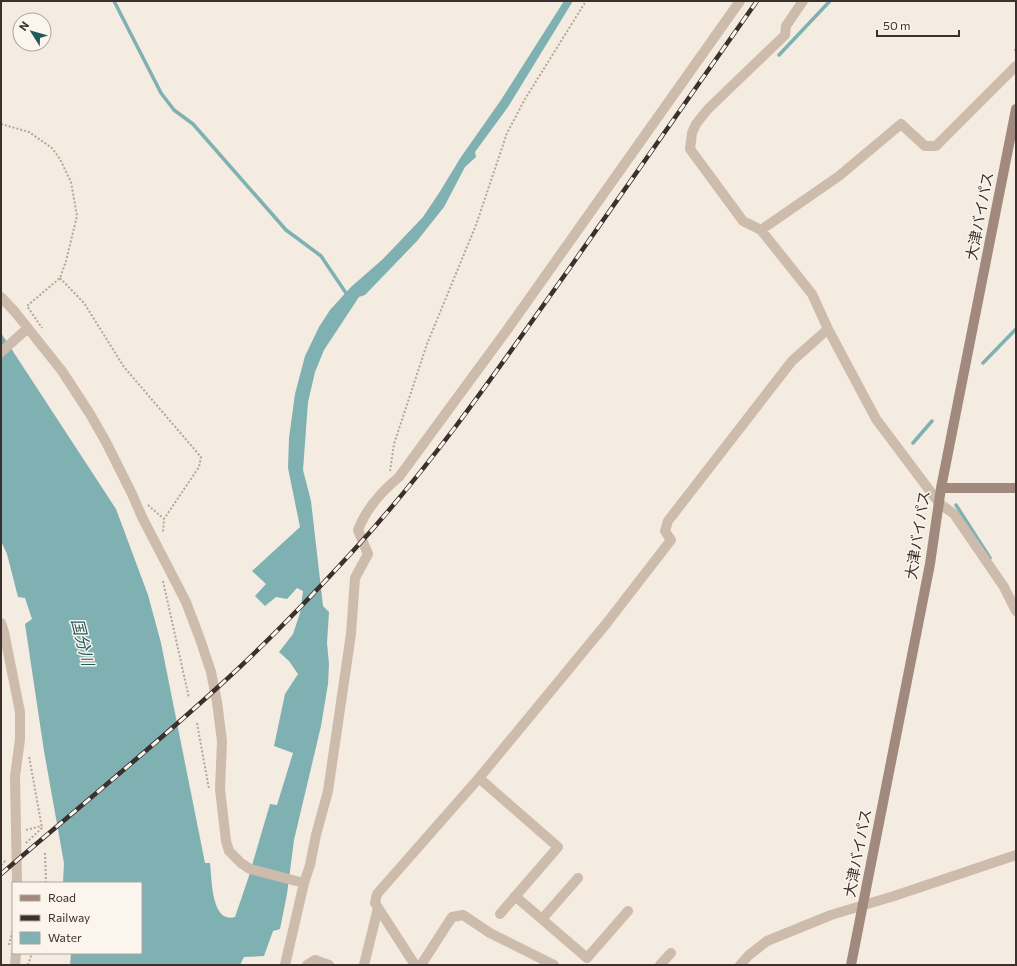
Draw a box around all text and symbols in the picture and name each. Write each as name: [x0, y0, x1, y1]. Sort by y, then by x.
north arrow: [12, 12, 52, 52]
scale bar: [877, 12, 959, 38]
text: N: [16, 18, 31, 33]
text: 50 m: [883, 18, 911, 32]
street label: 大津バイパス: [962, 170, 996, 262]
street label: 大津バイパス: [901, 489, 933, 581]
water label: 国分川: [68, 616, 99, 669]
street label: 大津バイパス: [840, 807, 874, 899]
legend: [12, 882, 142, 954]
text: Road: [48, 890, 76, 904]
text: Railway: [48, 910, 90, 924]
text: Water: [48, 930, 82, 944]

